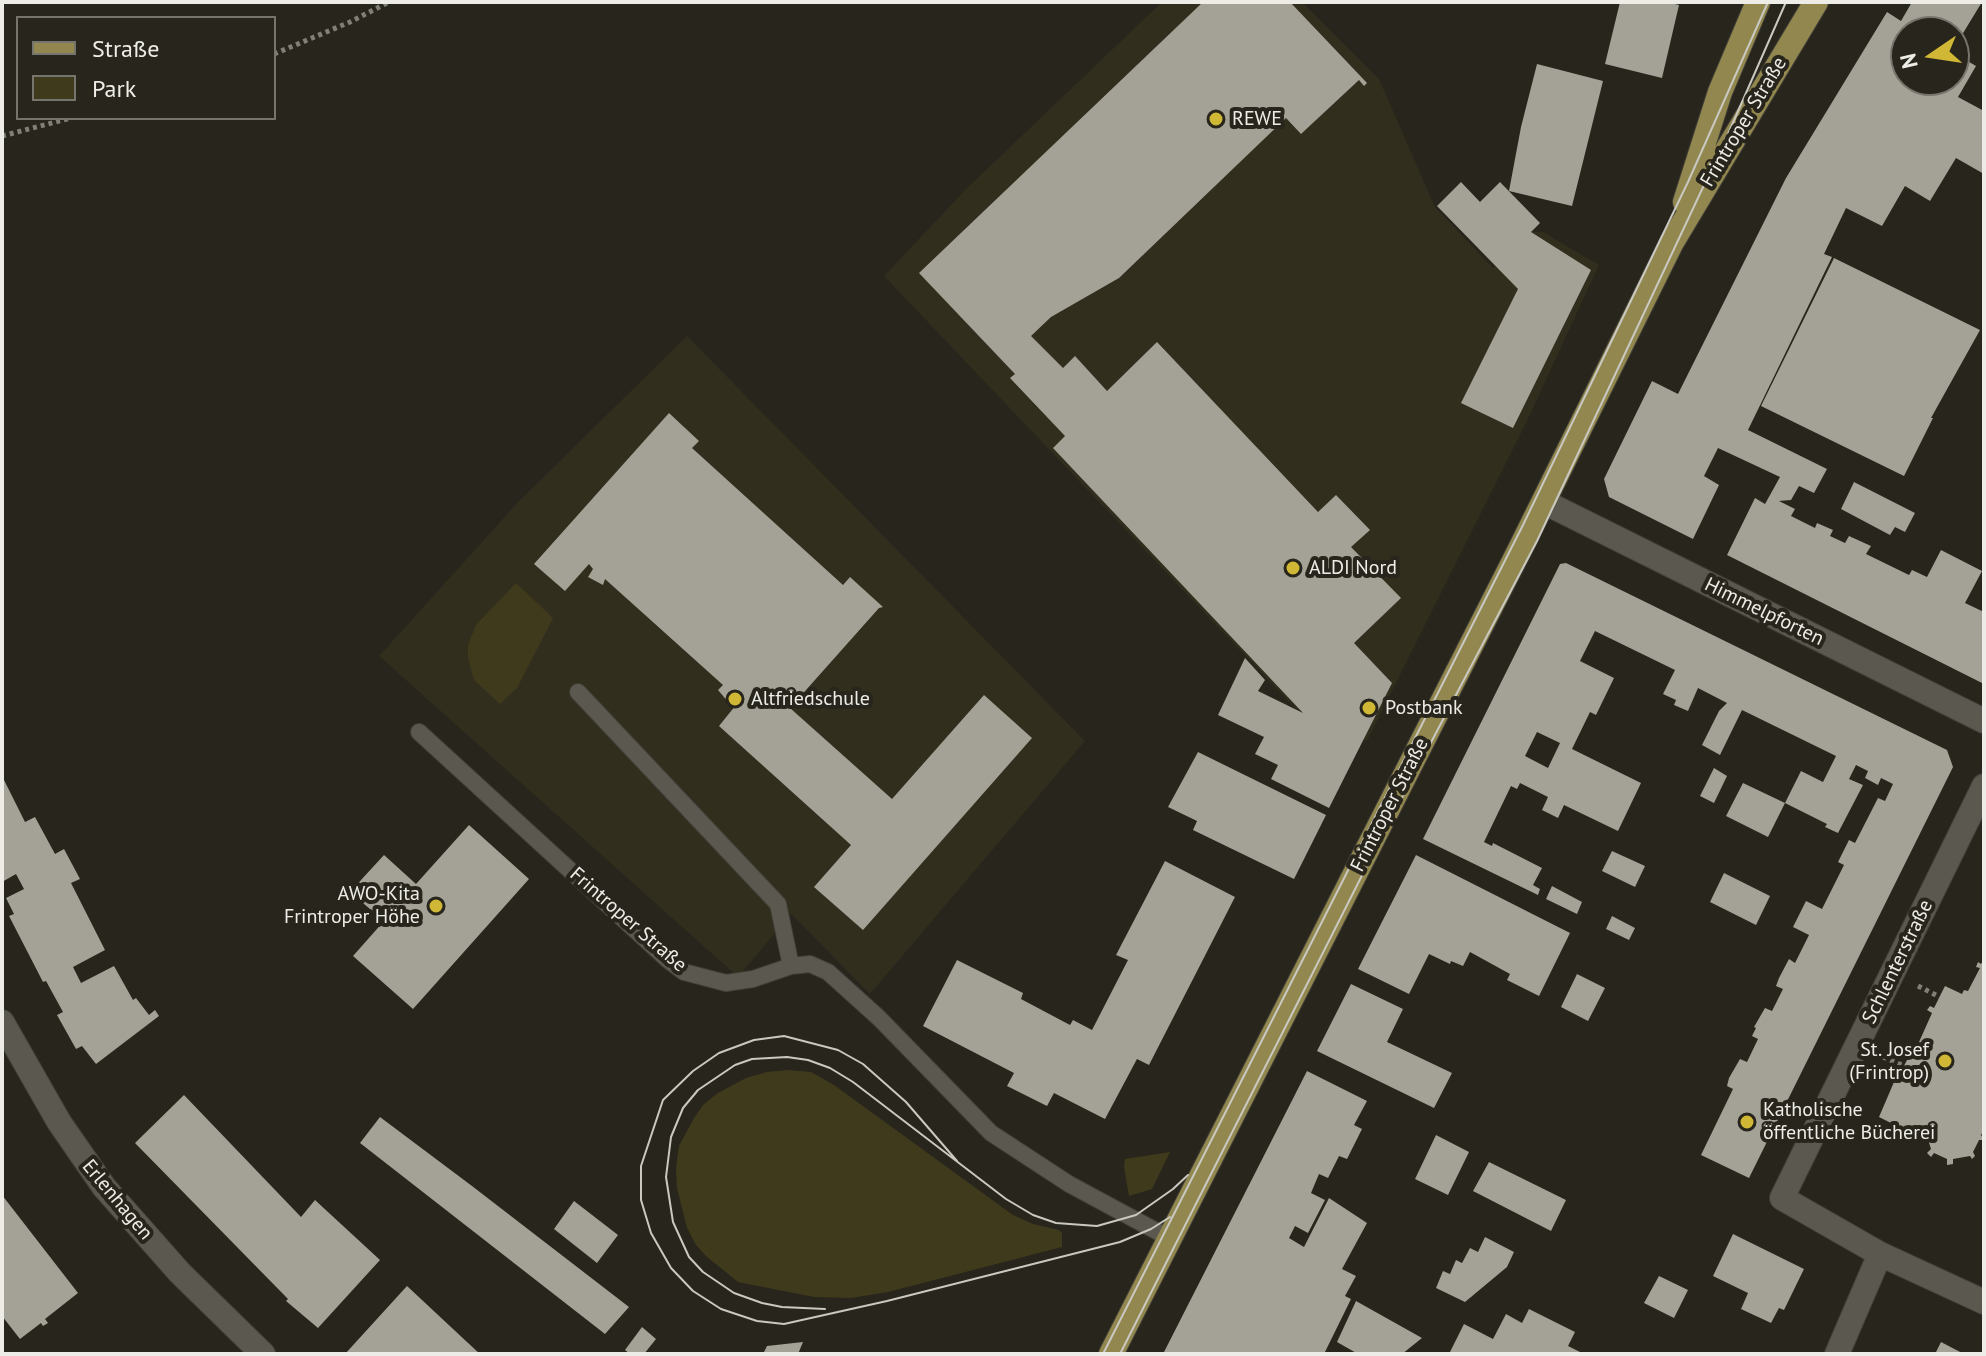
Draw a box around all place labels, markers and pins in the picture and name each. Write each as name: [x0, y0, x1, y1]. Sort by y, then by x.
place label: REWE: [1232, 107, 1282, 131]
marker: REWE: [1207, 110, 1225, 128]
place label: ALDI Nord: [1309, 556, 1397, 580]
marker: ALDI Nord: [1284, 559, 1302, 577]
place label: Altfriedschule: [751, 687, 870, 711]
marker: Altfriedschule: [726, 690, 744, 708]
place label: Postbank: [1385, 696, 1463, 720]
marker: Postbank: [1360, 699, 1378, 717]
place label: AWO-Kita Frintroper Höhe: [284, 882, 420, 929]
marker: AWO-Kita Frintroper Höhe: [427, 897, 445, 915]
place label: St. Josef (Frintrop): [1849, 1038, 1929, 1085]
marker: St. Josef (Frintrop): [1936, 1052, 1954, 1070]
place label: Katholische öffentliche Bücherei: [1763, 1098, 1935, 1145]
marker: Katholische öffentliche Bücherei: [1738, 1113, 1756, 1131]

